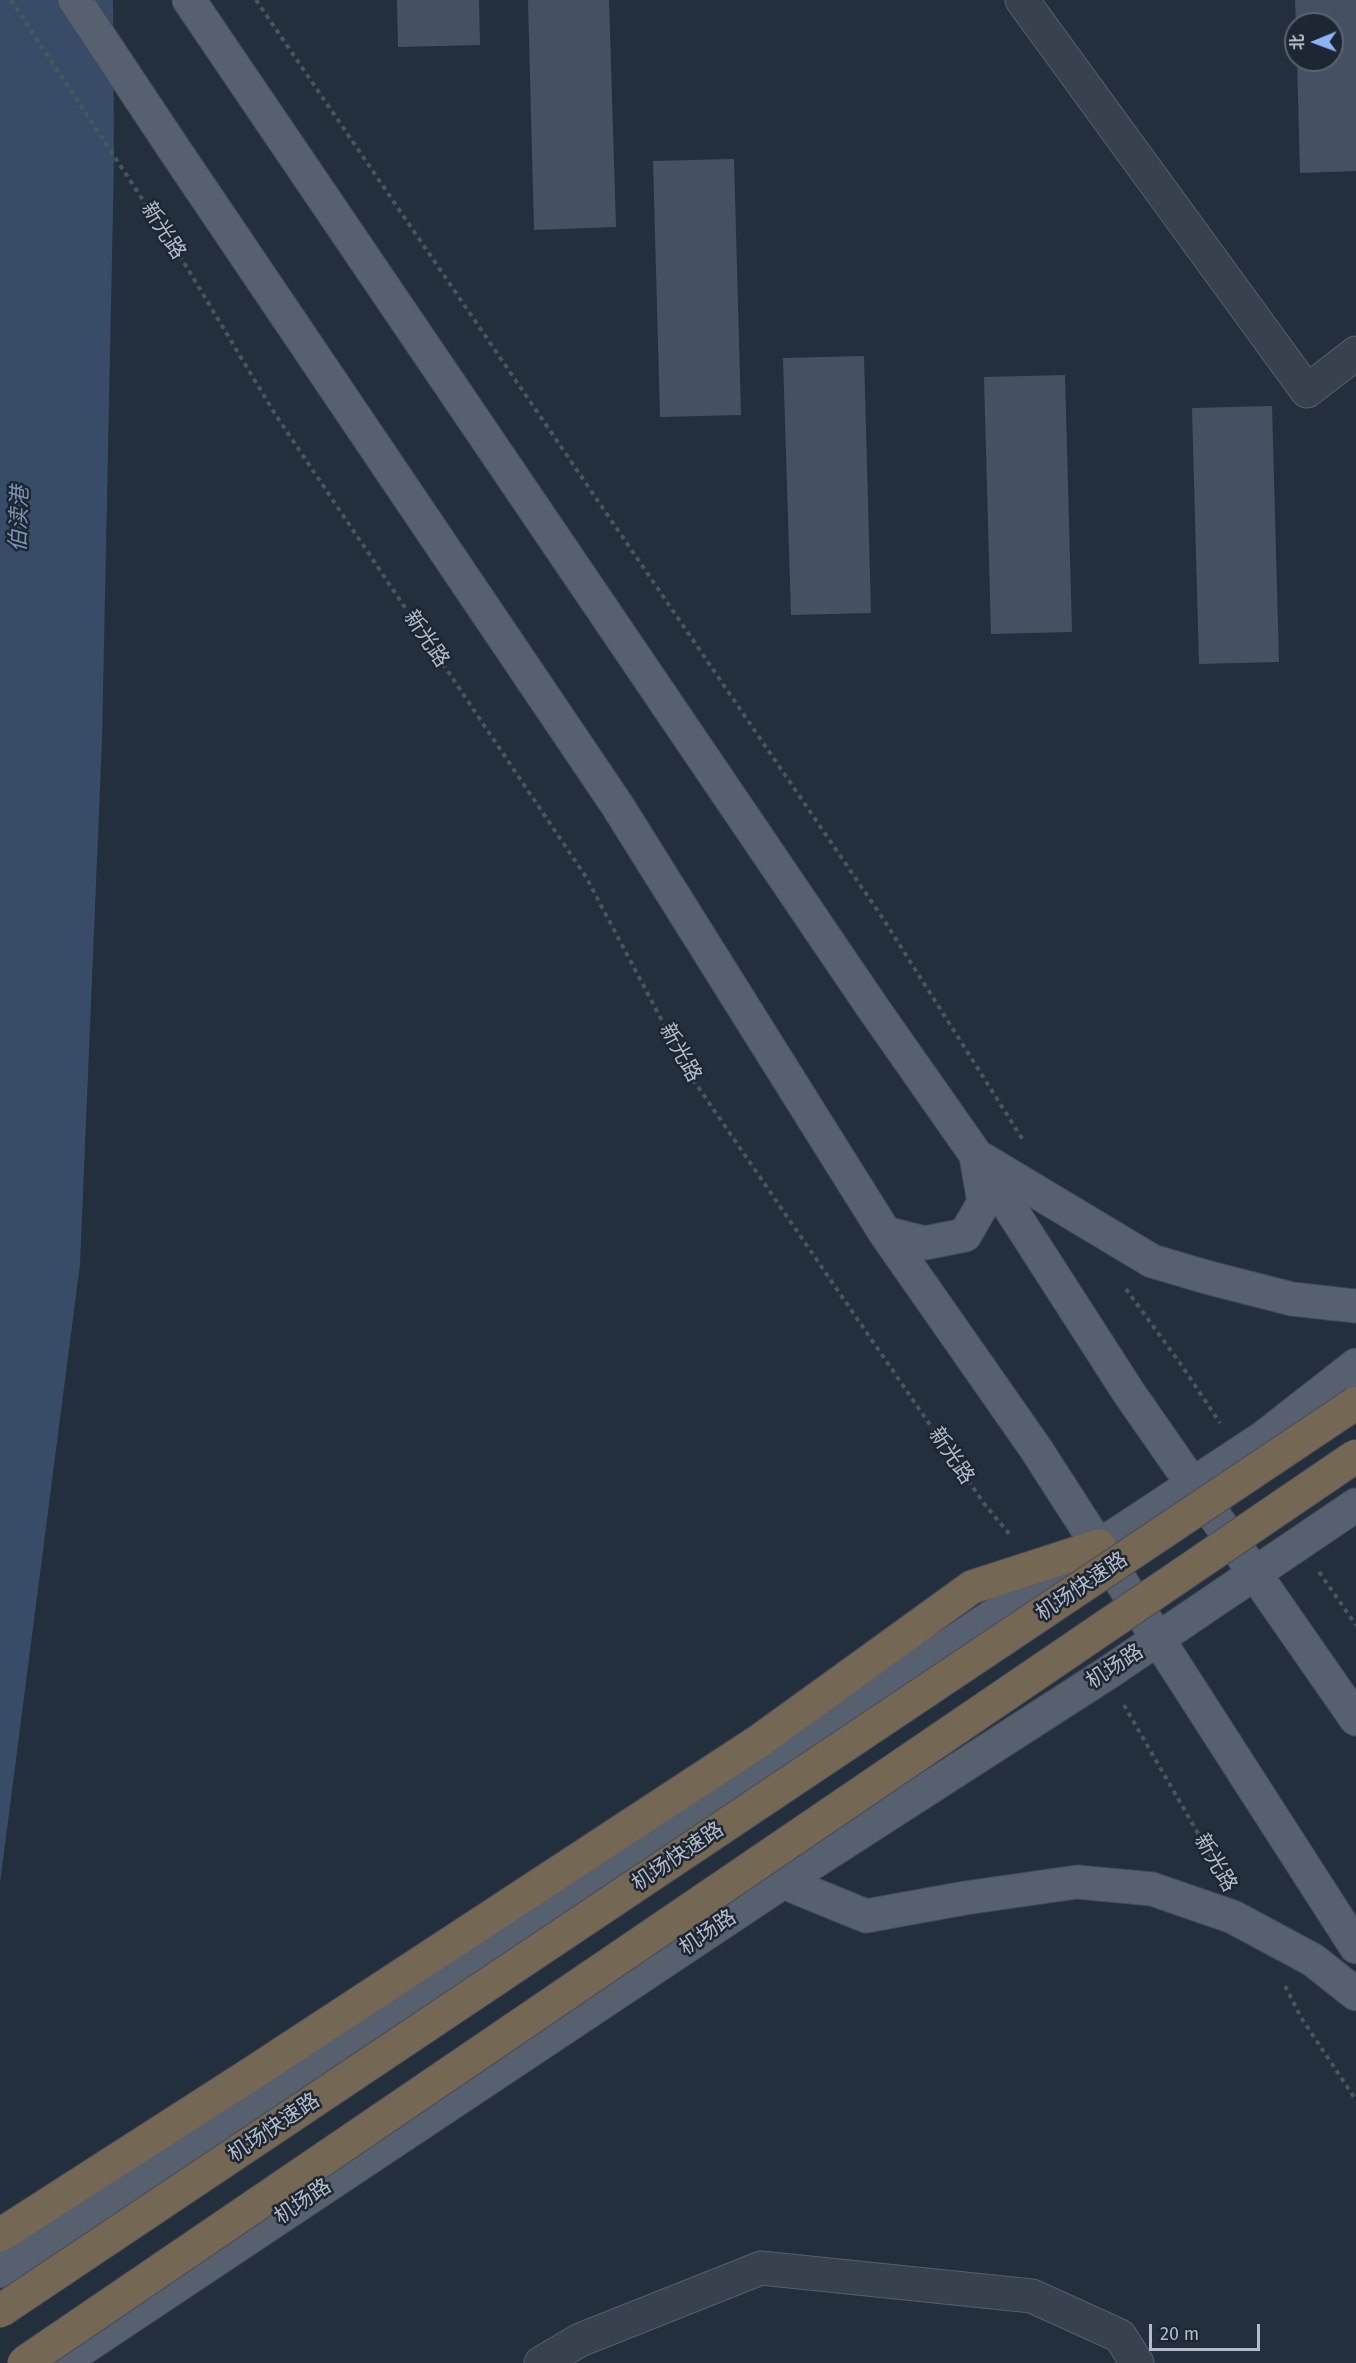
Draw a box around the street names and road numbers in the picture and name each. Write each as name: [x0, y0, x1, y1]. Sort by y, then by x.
street label: 新光路: [135, 198, 191, 264]
street label: 新光路: [398, 606, 454, 672]
street label: 新光路: [654, 1019, 706, 1087]
street label: 新光路: [923, 1423, 979, 1489]
street label: 机场快速路: [1031, 1547, 1133, 1627]
street label: 机场路: [1082, 1639, 1148, 1695]
street label: 机场快速路: [627, 1817, 729, 1897]
street label: 新光路: [1188, 1829, 1242, 1897]
street label: 机场路: [675, 1905, 741, 1961]
street label: 机场快速路: [223, 2088, 325, 2168]
street label: 机场路: [270, 2174, 336, 2230]

